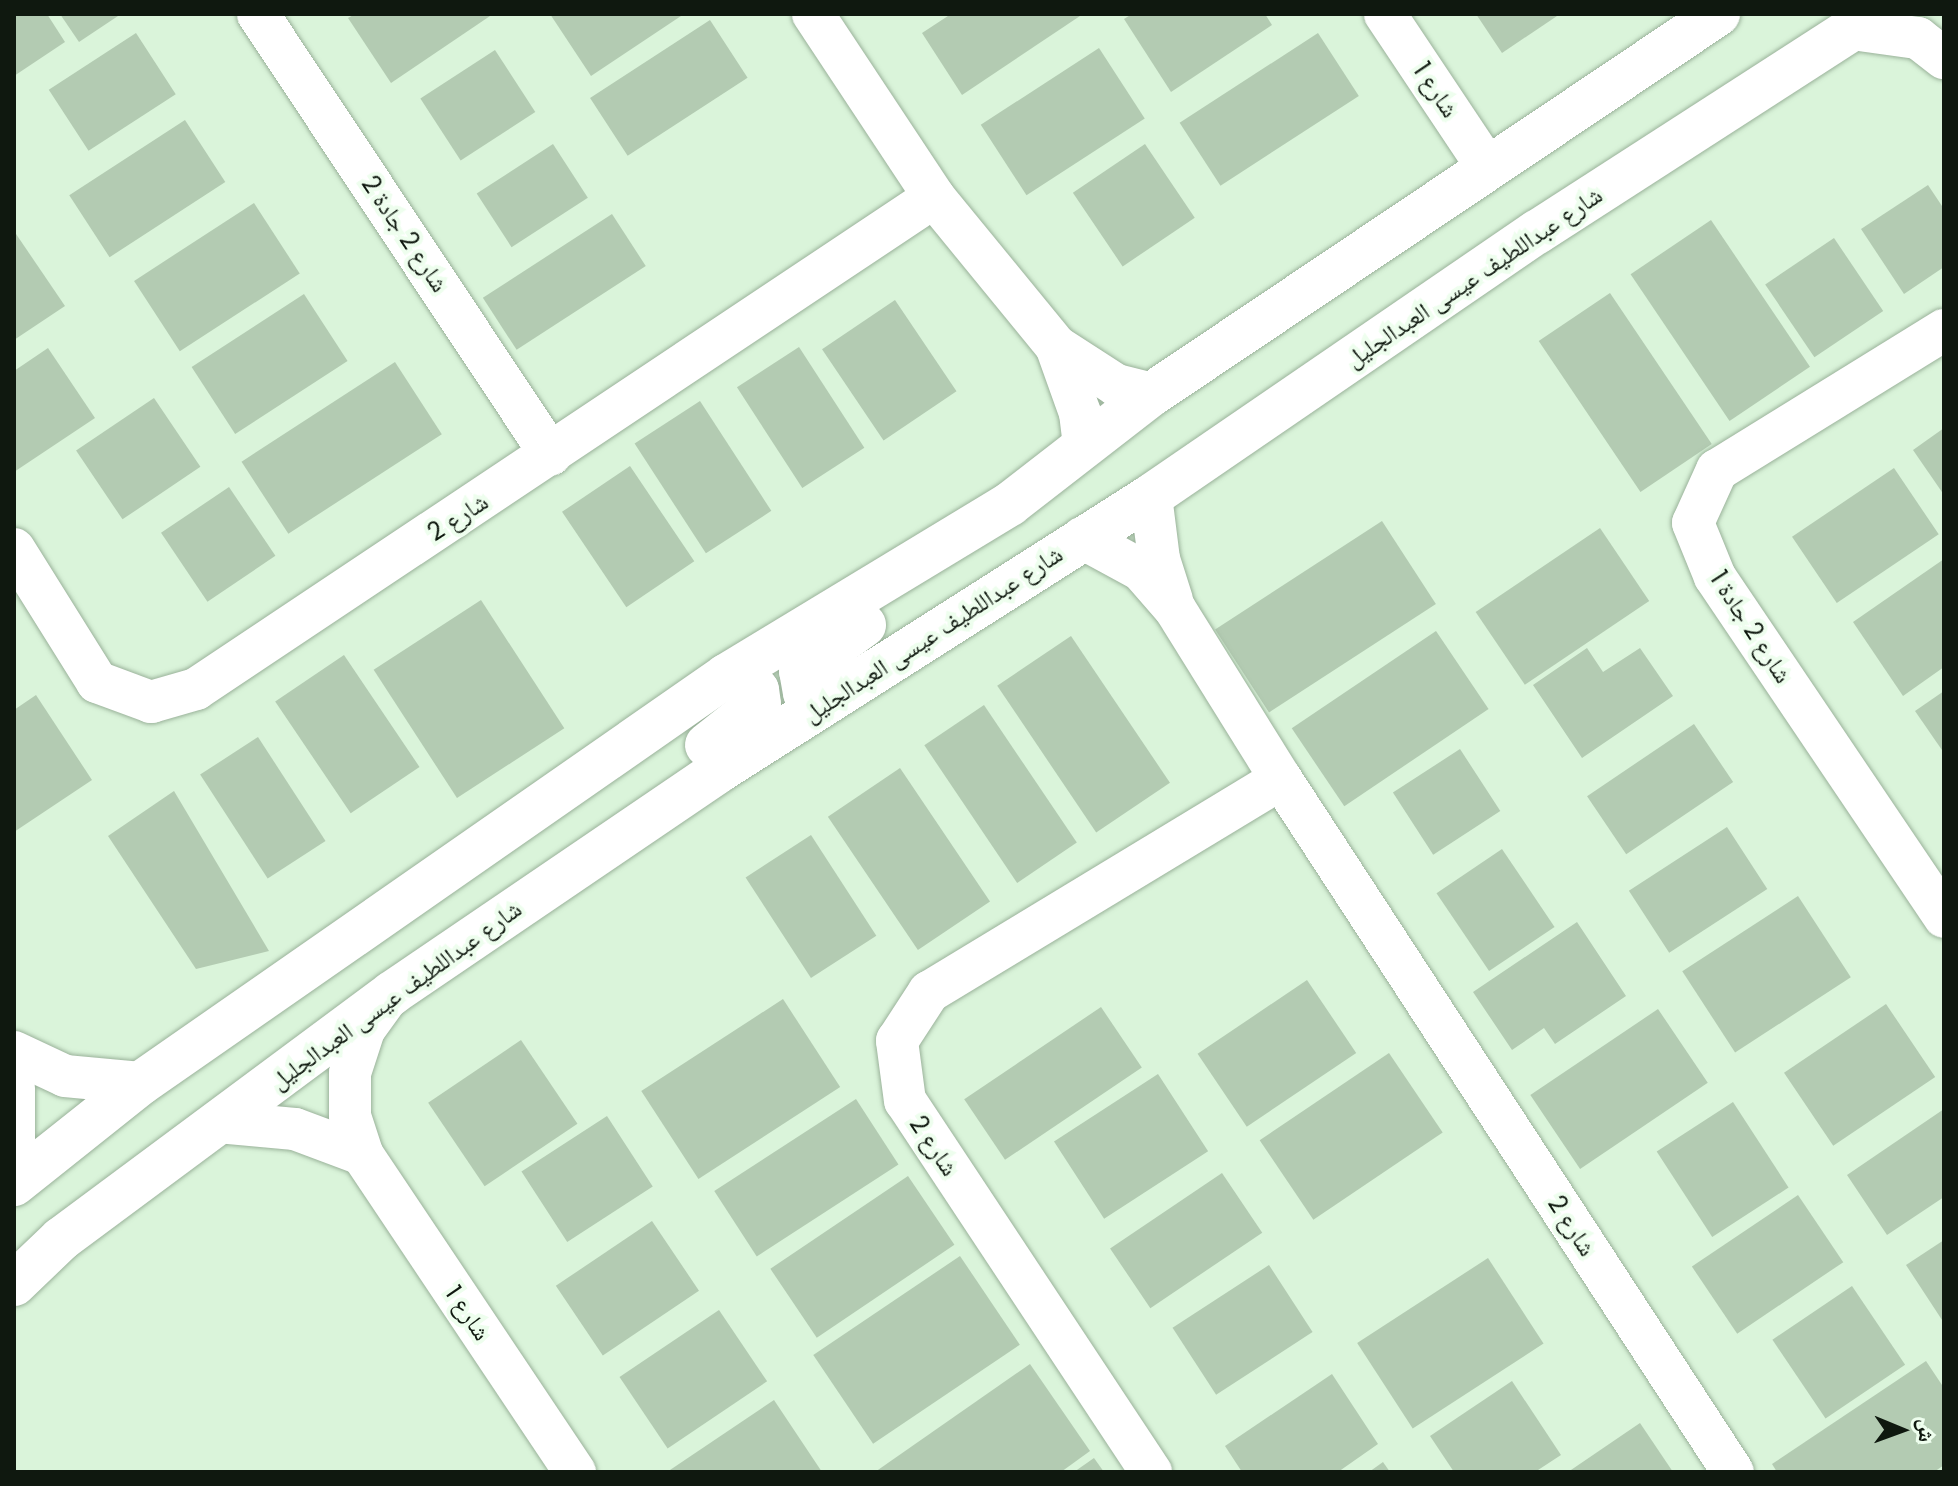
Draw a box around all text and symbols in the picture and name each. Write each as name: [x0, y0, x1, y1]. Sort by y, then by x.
street label: شارع 1: [1407, 57, 1465, 123]
street label: شارع 2 جادة 2: [356, 171, 454, 297]
street label: شارع عبداللطيف عيسى العبدالجليل: [1340, 180, 1608, 374]
street label: شارع 2: [423, 487, 493, 547]
street label: شارع عبداللطيف عيسى العبدالجليل: [798, 539, 1068, 729]
street label: شارع 2 جادة 1: [1704, 566, 1798, 688]
street label: شارع عبداللطيف عيسى العبدالجليل: [265, 894, 527, 1096]
street label: شارع 2: [904, 1111, 964, 1181]
street label: شارع 2: [1542, 1191, 1602, 1261]
street label: شارع 1: [439, 1280, 497, 1346]
north arrow: [1862, 1390, 1942, 1470]
text: ش: [1911, 1418, 1942, 1442]

